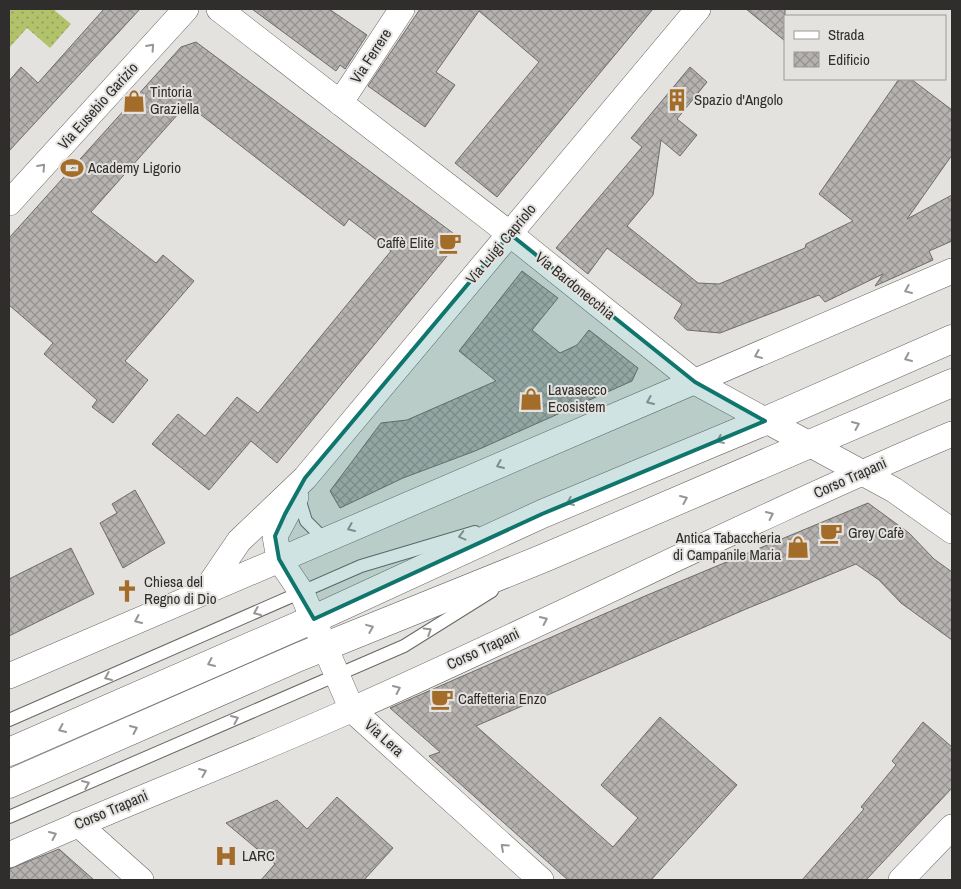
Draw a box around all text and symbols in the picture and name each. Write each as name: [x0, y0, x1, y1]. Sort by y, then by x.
legend: [784, 15, 946, 80]
street label: Via Ferrere: [345, 24, 396, 87]
text: Strada: [828, 24, 864, 45]
one-way arrow: [145, 44, 154, 53]
text: Edificio: [828, 49, 870, 70]
street label: Via Eusebio Garizio: [53, 57, 143, 154]
place label: Tintoria Graziella: [150, 81, 199, 119]
building icon: Spazio d'Angolo: [664, 87, 690, 113]
shop icon: Tintoria Graziella: [121, 88, 147, 114]
place label: Spazio d'Angolo: [694, 89, 783, 110]
sports icon: Academy Ligorio: [59, 155, 85, 181]
place label: Academy Ligorio: [87, 157, 181, 178]
one-way arrow: [36, 164, 45, 173]
street label: Via Luigi Capriolo: [461, 199, 541, 288]
cafe icon: Caffè Elite: [437, 230, 463, 256]
place label: Caffè Elite: [377, 232, 434, 253]
street label: Via Bardonecchia: [531, 247, 620, 325]
one-way arrow: [904, 285, 912, 295]
one-way arrow: [754, 348, 763, 359]
one-way arrow: [904, 352, 913, 363]
place label: Lavasecco Ecosistem: [548, 379, 607, 417]
shop icon: Lavasecco Ecosistem: [518, 386, 544, 412]
one-way arrow: [646, 395, 655, 406]
one-way arrow: [851, 421, 860, 432]
one-way arrow: [716, 433, 725, 444]
street label: Corso Trapani: [810, 452, 890, 503]
one-way arrow: [496, 458, 505, 469]
one-way arrow: [679, 495, 688, 505]
one-way arrow: [566, 496, 575, 507]
one-way arrow: [765, 510, 774, 521]
cafe icon: Grey Cafè: [818, 520, 844, 546]
one-way arrow: [347, 521, 356, 532]
place label: Grey Cafè: [848, 522, 904, 543]
place label: Antica Tabaccheria di Campanile Maria: [673, 527, 781, 565]
one-way arrow: [457, 530, 466, 541]
shop icon: Antica Tabaccheria di Campanile Maria: [785, 534, 811, 560]
place label: Chiesa del Regno di Dio: [144, 571, 217, 609]
church icon: Chiesa del Regno di Dio: [114, 578, 140, 604]
one-way arrow: [253, 606, 262, 617]
one-way arrow: [134, 613, 143, 624]
one-way arrow: [539, 616, 548, 627]
street label: Corso Trapani: [443, 623, 523, 675]
one-way arrow: [365, 624, 374, 635]
one-way arrow: [423, 628, 432, 637]
one-way arrow: [207, 657, 216, 668]
one-way arrow: [104, 671, 113, 681]
one-way arrow: [391, 686, 400, 696]
cafe icon: Caffetteria Enzo: [429, 686, 455, 712]
place label: Caffetteria Enzo: [458, 688, 547, 709]
street label: Via Lera: [360, 714, 409, 761]
one-way arrow: [230, 715, 239, 726]
one-way arrow: [58, 722, 67, 733]
one-way arrow: [129, 725, 138, 736]
one-way arrow: [198, 767, 207, 778]
one-way arrow: [81, 779, 90, 790]
street label: Corso Trapani: [71, 785, 151, 834]
one-way arrow: [48, 830, 57, 841]
hospital icon: LARC: [213, 843, 239, 869]
one-way arrow: [501, 844, 510, 853]
place label: LARC: [242, 845, 275, 866]

